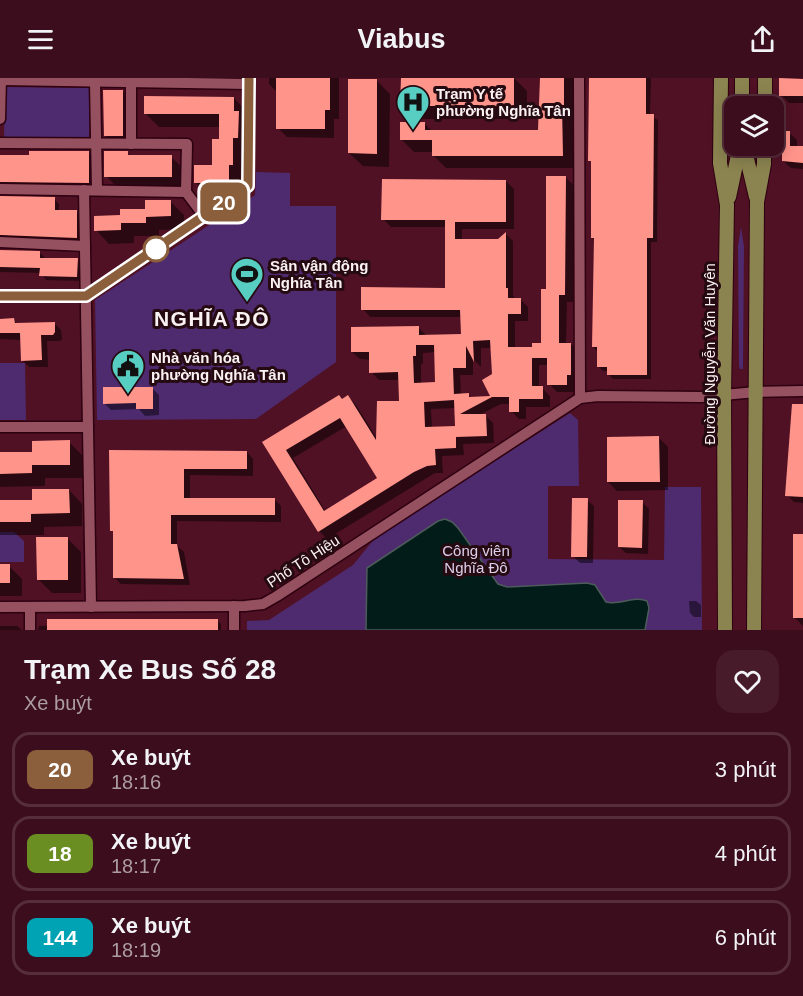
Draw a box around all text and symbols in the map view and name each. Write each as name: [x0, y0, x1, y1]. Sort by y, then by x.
icon: menu: [24, 23, 57, 56]
icon: share: [746, 23, 779, 56]
text: Viabus: [357, 24, 446, 54]
hospital icon: Trạm Y tế phường Nghĩa Tân: [395, 84, 431, 131]
place label: Trạm Y tế phường Nghĩa Tân: [436, 85, 571, 119]
map controls: [724, 96, 784, 156]
button: layers: [724, 96, 784, 156]
line badge: 20: [197, 182, 251, 222]
text: 20: [212, 191, 236, 214]
unlabelled marker: [143, 236, 169, 262]
sports icon: Sân vận động Nghĩa Tân: [229, 256, 265, 303]
place label: Sân vận động Nghĩa Tân: [270, 257, 368, 291]
street label: Đường Nguyễn Văn Huyên: [701, 263, 718, 445]
district label: NGHĨA ĐÔ: [154, 307, 270, 330]
public building icon: Nhà văn hóa phường Nghĩa Tân: [110, 348, 146, 395]
place label: Nhà văn hóa phường Nghĩa Tân: [151, 349, 286, 383]
street label: Phố Tô Hiệu: [264, 531, 342, 591]
park label: Công viên Nghĩa Đô: [442, 542, 510, 576]
button: heart: [716, 650, 779, 713]
text: Trạm Xe Bus Số 28: [24, 654, 276, 685]
text: Xe buýt: [24, 692, 92, 714]
text: Xe buýt: [111, 745, 190, 770]
text: 3 phút: [715, 757, 776, 782]
text: 20: [48, 758, 72, 781]
text: 18:16: [111, 771, 161, 793]
text: Xe buýt: [111, 829, 190, 854]
text: 4 phút: [715, 841, 776, 866]
text: 18: [48, 842, 72, 865]
text: 18:17: [111, 855, 161, 877]
text: Xe buýt: [111, 913, 190, 938]
text: 6 phút: [715, 925, 776, 950]
text: 144: [42, 926, 78, 949]
text: 18:19: [111, 939, 161, 961]

